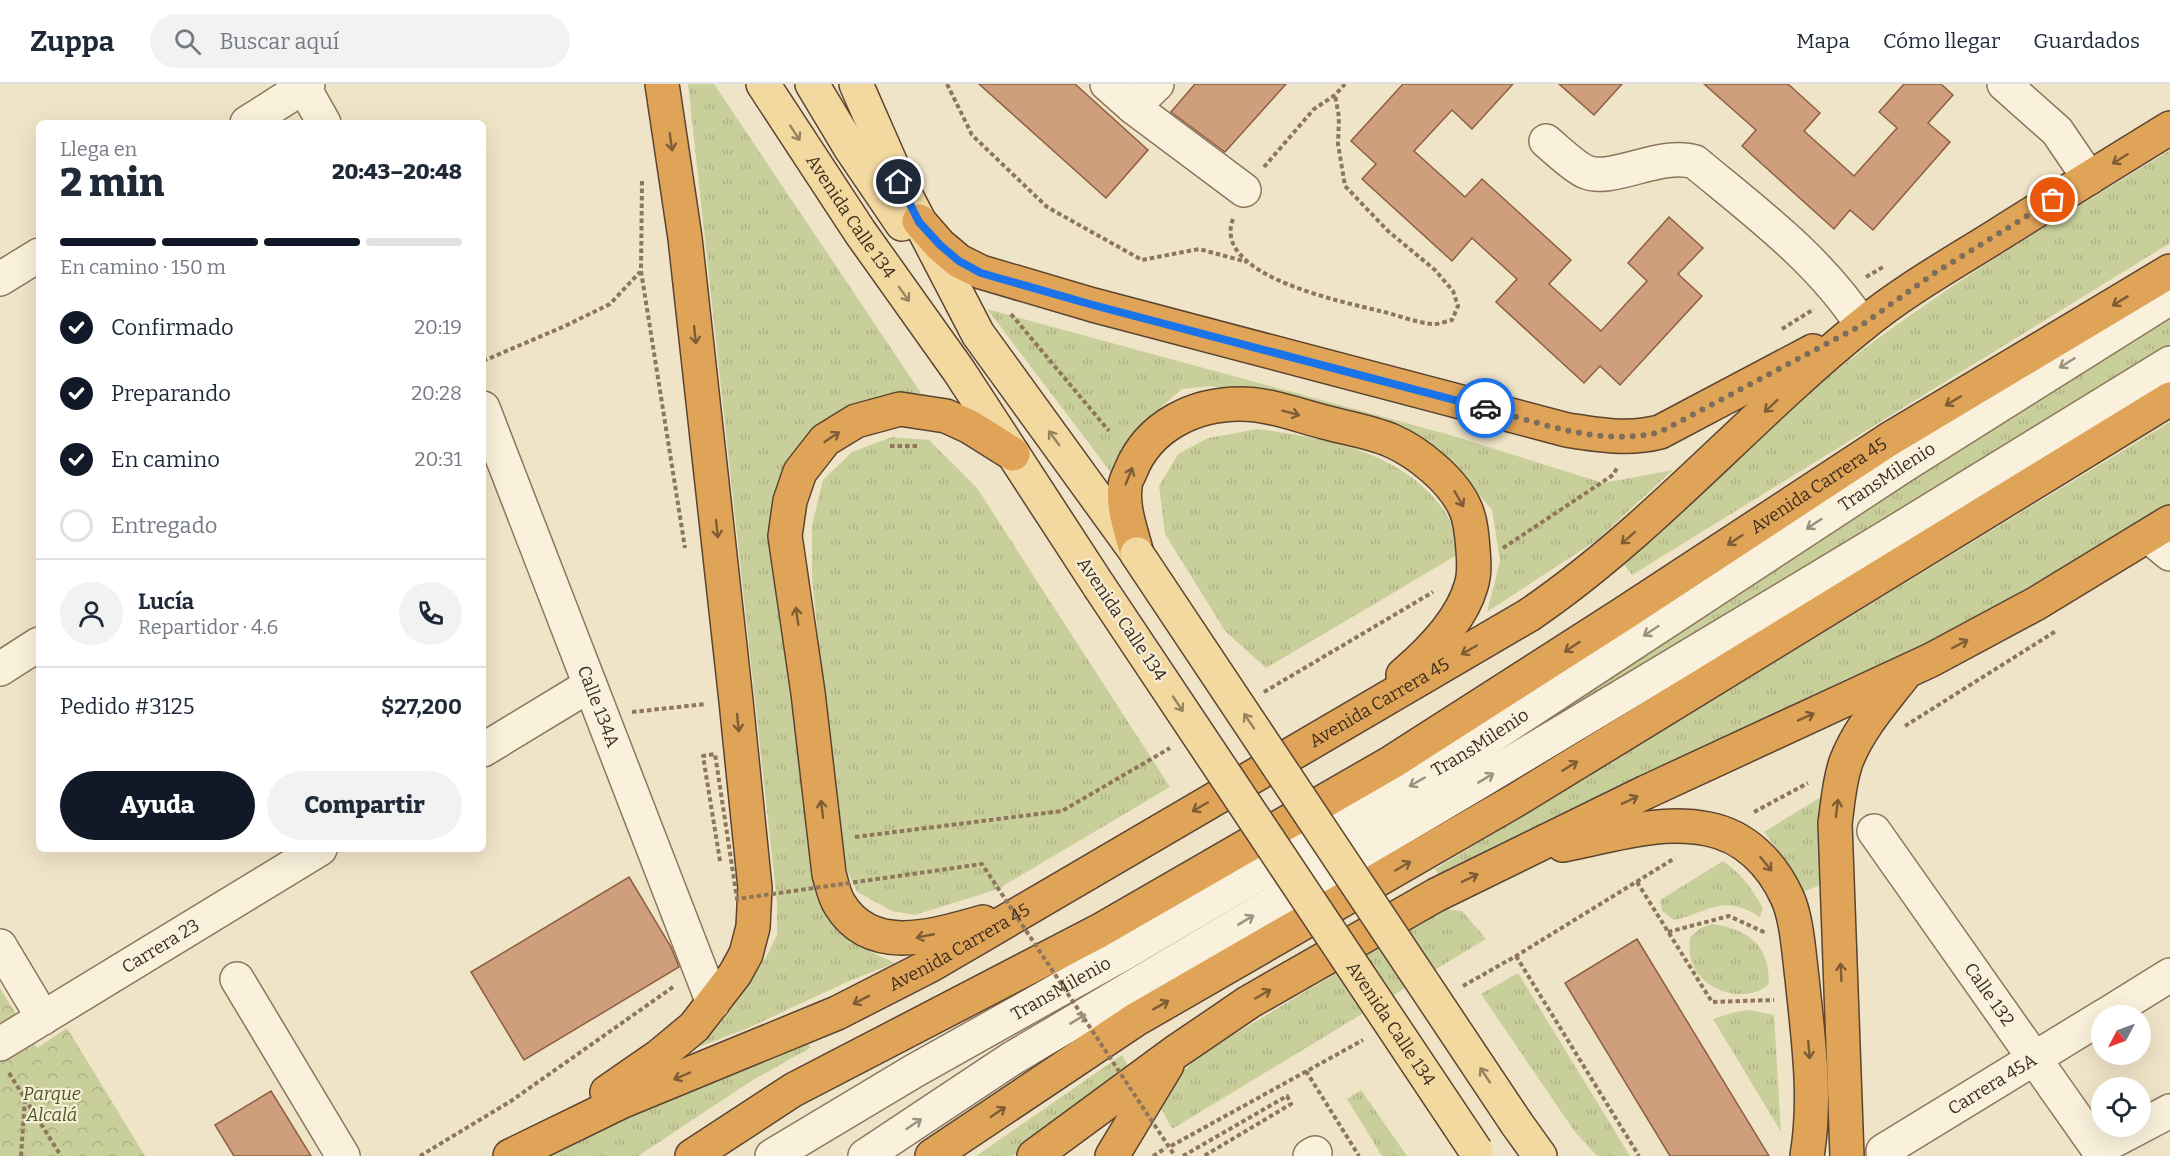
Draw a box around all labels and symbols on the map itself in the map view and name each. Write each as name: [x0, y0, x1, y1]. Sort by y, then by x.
one-way arrow: [789, 124, 801, 141]
one-way arrow: [666, 131, 677, 151]
street label: Avenida Calle 134: [801, 150, 901, 283]
one-way arrow: [2112, 153, 2129, 165]
pin: [873, 156, 924, 207]
pin: [2027, 174, 2078, 225]
one-way arrow: [898, 286, 910, 302]
one-way arrow: [2112, 296, 2129, 308]
one-way arrow: [690, 325, 701, 345]
one-way arrow: [2059, 357, 2076, 369]
courier: [1455, 378, 1515, 438]
one-way arrow: [1945, 396, 1962, 408]
one-way arrow: [1764, 399, 1779, 413]
one-way arrow: [1281, 408, 1300, 419]
one-way arrow: [823, 431, 839, 443]
one-way arrow: [1048, 431, 1060, 447]
street label: Avenida Carrera 45: [1746, 433, 1891, 538]
street label: TransMilenio: [1834, 437, 1939, 516]
one-way arrow: [1124, 468, 1135, 486]
one-way arrow: [1454, 490, 1466, 507]
one-way arrow: [1806, 518, 1823, 530]
one-way arrow: [712, 519, 723, 539]
one-way arrow: [1621, 531, 1636, 545]
one-way arrow: [1728, 534, 1744, 546]
street label: Avenida Calle 134: [1072, 553, 1172, 685]
one-way arrow: [791, 607, 802, 626]
one-way arrow: [1644, 625, 1660, 637]
one-way arrow: [1951, 638, 1968, 650]
one-way arrow: [1564, 641, 1581, 653]
one-way arrow: [1461, 645, 1478, 657]
street label: Avenida Carrera 45: [1305, 653, 1453, 752]
street label: Calle 134A: [573, 662, 624, 751]
one-way arrow: [1172, 696, 1185, 713]
street label: TransMilenio: [1427, 704, 1533, 781]
one-way arrow: [1796, 710, 1814, 722]
one-way arrow: [1242, 712, 1255, 729]
one-way arrow: [733, 713, 744, 732]
one-way arrow: [1561, 759, 1578, 771]
one-way arrow: [1477, 771, 1494, 783]
one-way arrow: [1409, 776, 1426, 788]
one-way arrow: [1620, 793, 1638, 805]
one-way arrow: [1832, 798, 1843, 818]
one-way arrow: [816, 800, 827, 820]
one-way arrow: [1192, 801, 1209, 813]
one-way arrow: [1759, 855, 1772, 871]
one-way arrow: [1394, 859, 1411, 871]
one-way arrow: [1460, 872, 1478, 883]
street label: Avenida Carrera 45: [885, 899, 1034, 996]
one-way arrow: [1237, 913, 1254, 925]
street label: Carrera 23: [118, 914, 203, 978]
one-way arrow: [916, 931, 936, 942]
street label: TransMilenio: [1007, 952, 1115, 1025]
street label: Avenida Calle 134: [1342, 957, 1441, 1090]
street label: Calle 132: [1959, 959, 2019, 1030]
one-way arrow: [1835, 962, 1846, 982]
one-way arrow: [1254, 988, 1271, 1000]
one-way arrow: [853, 995, 871, 1007]
one-way arrow: [1152, 999, 1169, 1011]
north arrow: [2091, 1005, 2151, 1065]
one-way arrow: [1069, 1013, 1086, 1025]
one-way arrow: [1804, 1040, 1815, 1060]
street label: Carrera 45A: [1944, 1049, 2041, 1120]
one-way arrow: [1479, 1067, 1491, 1084]
one-way arrow: [673, 1071, 691, 1082]
park label: Parque Alcalá: [23, 1083, 81, 1126]
one-way arrow: [989, 1106, 1006, 1118]
one-way arrow: [905, 1117, 922, 1129]

